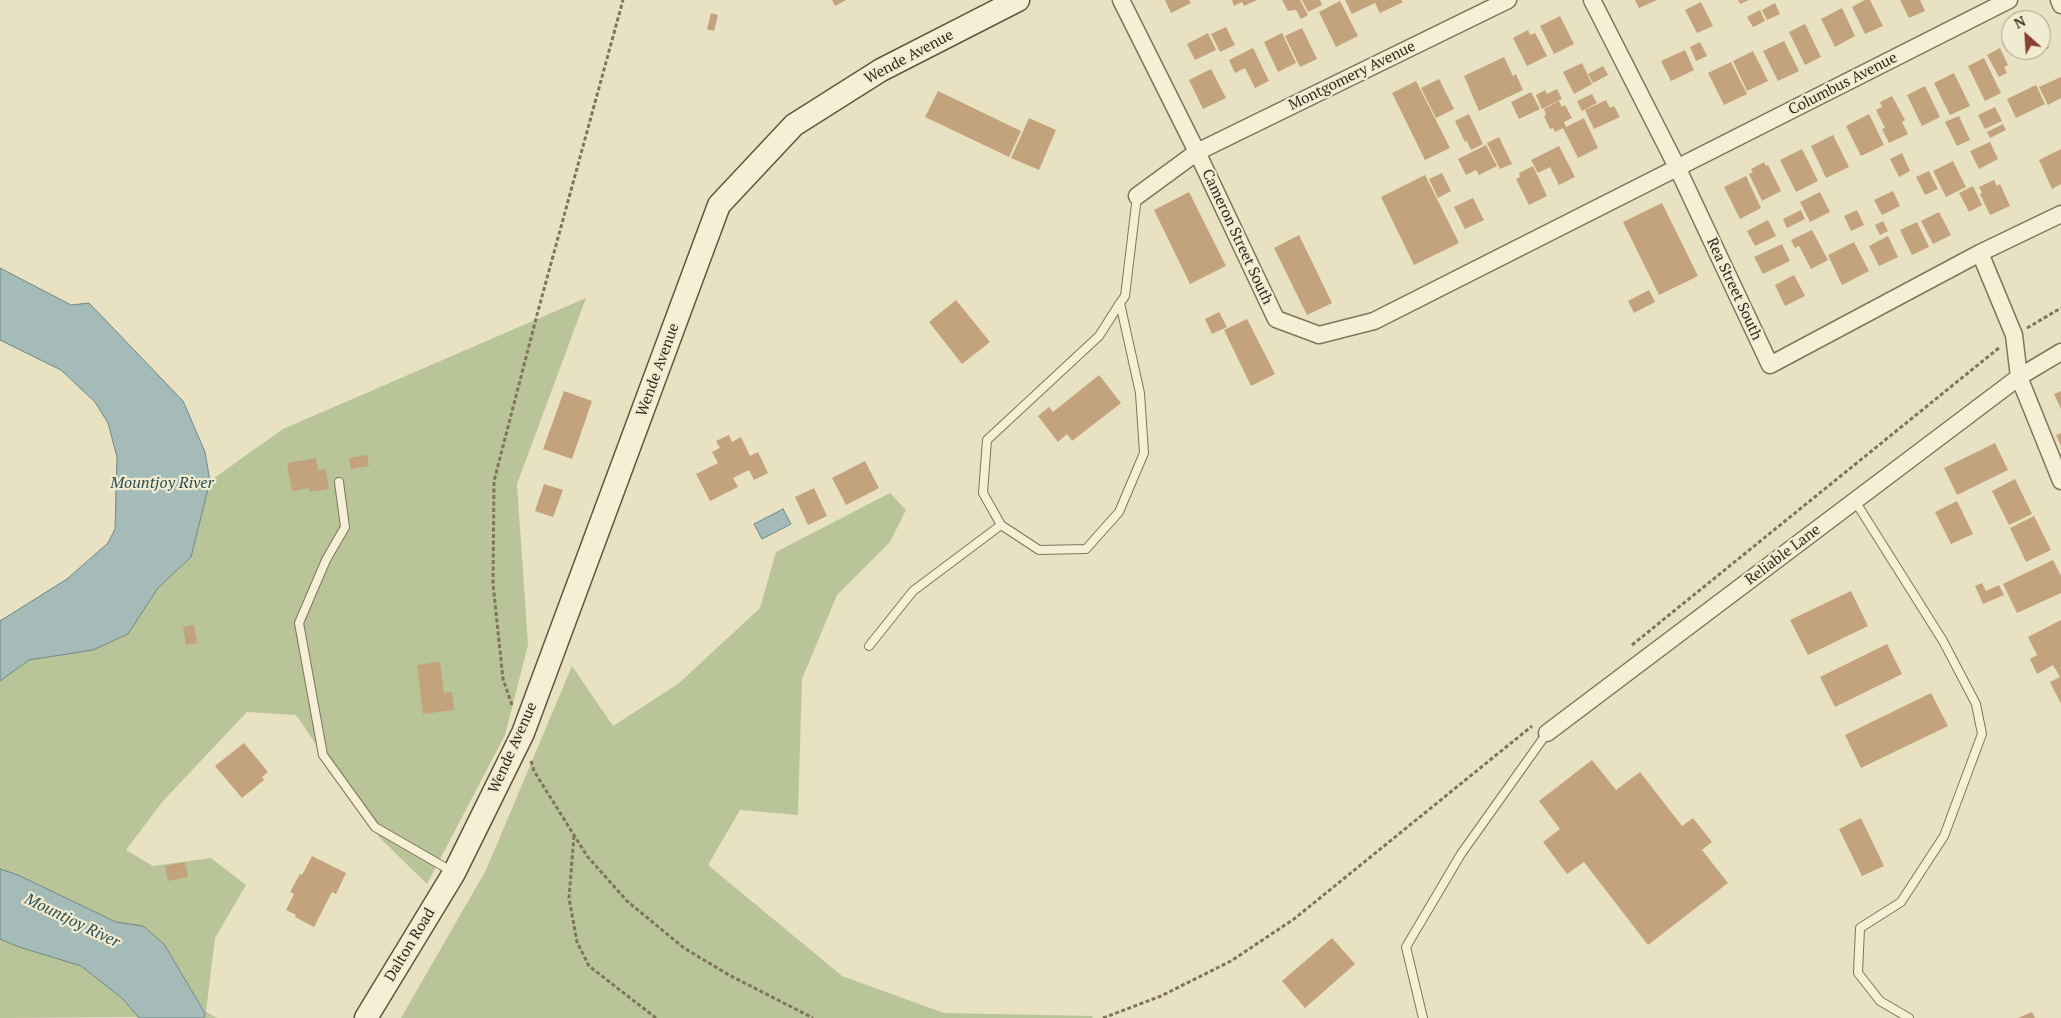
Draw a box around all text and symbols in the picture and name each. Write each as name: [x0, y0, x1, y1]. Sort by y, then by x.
north arrow: [2001, 10, 2051, 60]
text: N: [2011, 11, 2029, 33]
street label: Wende Avenue: [861, 26, 957, 88]
street label: Montgomery Avenue: [1286, 37, 1418, 115]
street label: Columbus Avenue: [1786, 49, 1900, 119]
street label: Cameron Street South: [1198, 166, 1276, 308]
street label: Rea Street South: [1702, 235, 1766, 343]
street label: Wende Avenue: [633, 321, 683, 419]
water label: Mountjoy River: [110, 473, 214, 493]
street label: Reliable Lane: [1742, 521, 1824, 589]
street label: Wende Avenue: [485, 700, 541, 796]
water label: Mountjoy River: [21, 890, 123, 952]
street label: Dalton Road: [381, 905, 439, 985]

